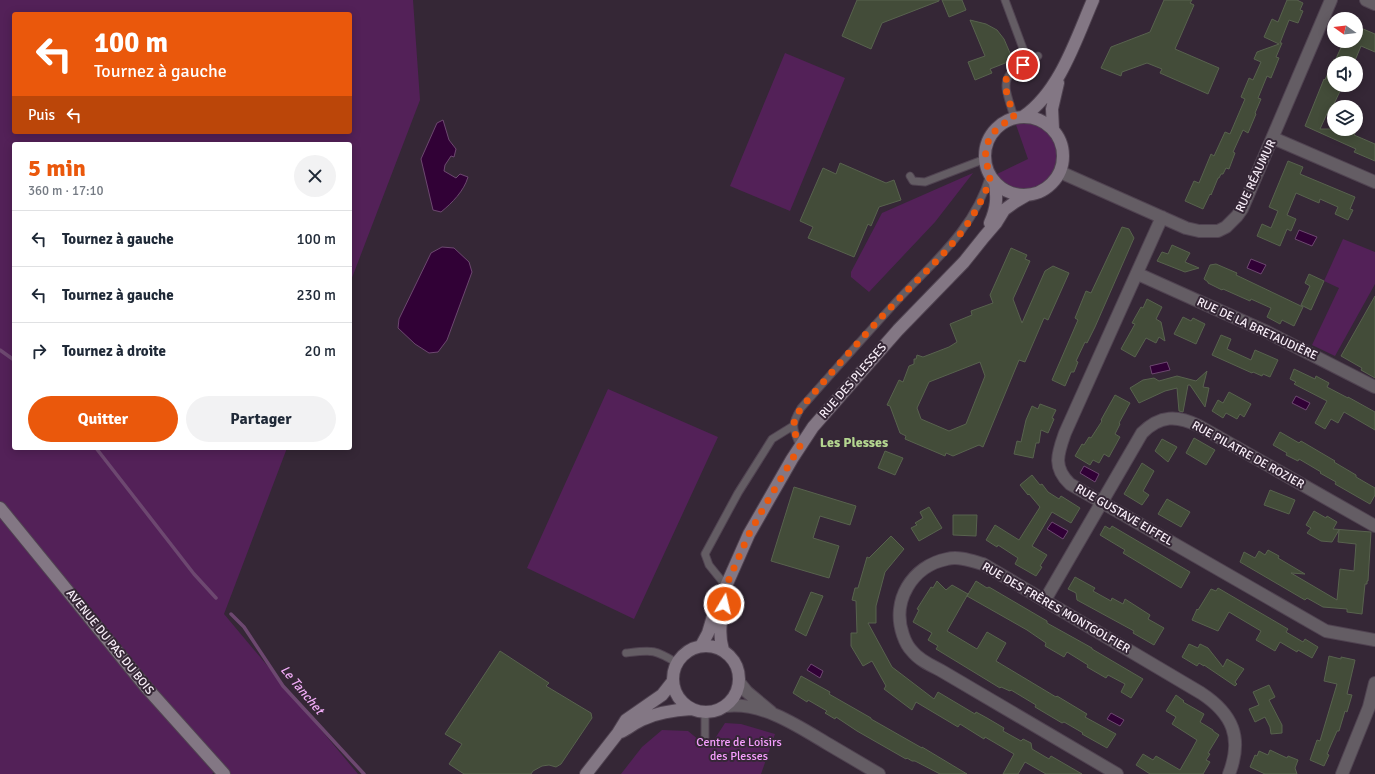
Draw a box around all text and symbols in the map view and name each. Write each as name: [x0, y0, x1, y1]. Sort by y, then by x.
north arrow: [1327, 12, 1363, 48]
map controls: [1327, 12, 1363, 136]
text: 100 m: [94, 26, 168, 60]
icon: left: [28, 28, 80, 80]
pin: [1006, 48, 1040, 82]
icon: arrive: [1012, 54, 1034, 76]
button: sound: [1327, 56, 1363, 92]
text: Tournez à gauche: [94, 60, 227, 82]
button: layers: [1327, 100, 1363, 136]
icon: left: [63, 104, 85, 126]
text: Puis: [28, 106, 55, 124]
street label: RUE RÉAUMUR: [1233, 137, 1279, 215]
text: 5 min: [28, 153, 86, 183]
button: close: [294, 155, 336, 197]
text: 360 m · 17:10: [28, 183, 104, 199]
icon: left: [28, 228, 50, 250]
text: Tournez à gauche: [62, 230, 174, 248]
text: 100 m: [296, 230, 336, 248]
icon: left: [28, 284, 50, 306]
text: Tournez à gauche: [62, 286, 174, 304]
text: 230 m: [296, 286, 336, 304]
street label: RUE DE LA BRETAUDIÈRE: [1194, 294, 1320, 364]
icon: right: [28, 340, 50, 362]
street label: RUE DES PLESSES: [816, 340, 890, 422]
text: Tournez à droite: [62, 342, 166, 360]
text: 20 m: [305, 342, 336, 360]
button: Quitter: [28, 396, 178, 442]
button: Partager: [186, 396, 336, 442]
street label: RUE PILATRE DE ROZIER: [1189, 418, 1307, 492]
district label: Les Plesses: [820, 434, 888, 451]
street label: RUE GUSTAVE EIFFEL: [1072, 481, 1176, 549]
street label: RUE DES FRÈRES MONTGOLFIER: [979, 559, 1133, 657]
position arrow: [703, 583, 745, 625]
street label: AVENUE DU PAS DU BOIS: [63, 586, 157, 698]
water label: Le Tanchet: [277, 662, 328, 719]
park label: Centre de Loisirs des Plesses: [696, 735, 782, 764]

